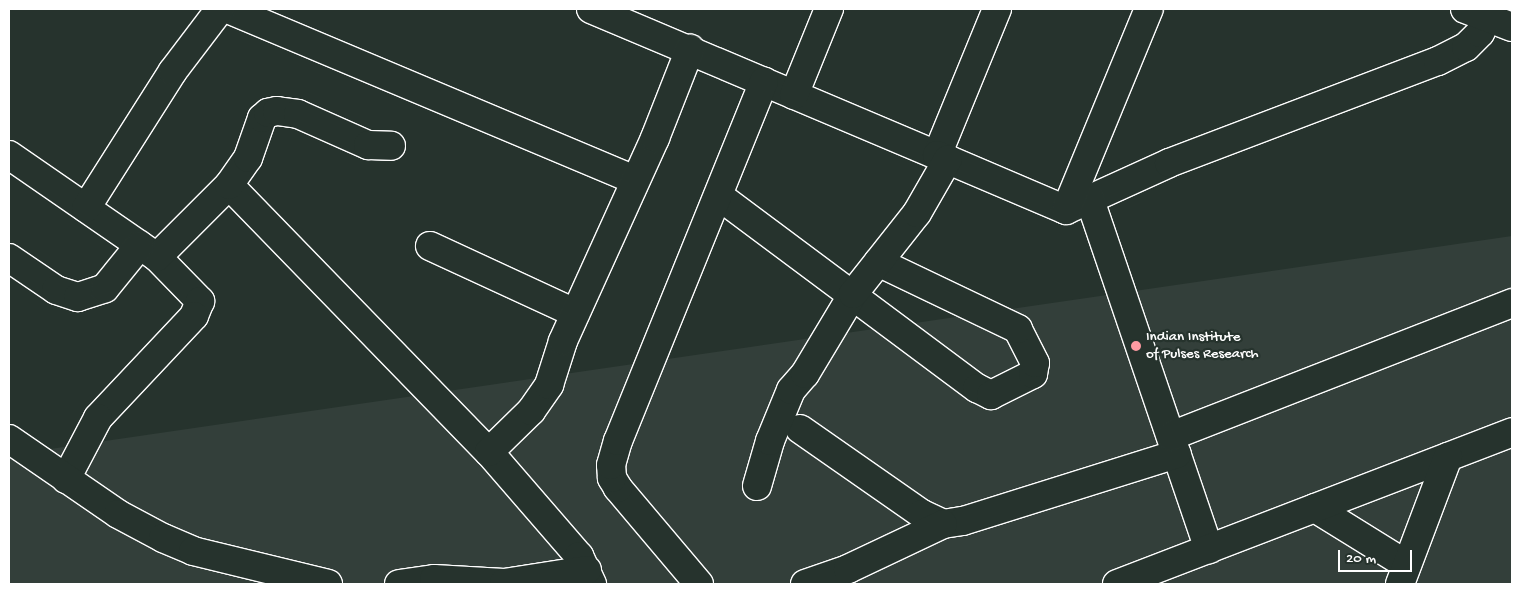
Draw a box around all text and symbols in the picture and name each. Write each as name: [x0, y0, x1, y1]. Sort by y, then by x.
place label: Indian Institute of Pulses Research: [1146, 328, 1259, 363]
marker: Indian Institute of Pulses Research: [1130, 340, 1142, 352]
scale bar: [1341, 540, 1415, 572]
text: 20 m: [1346, 550, 1376, 568]

